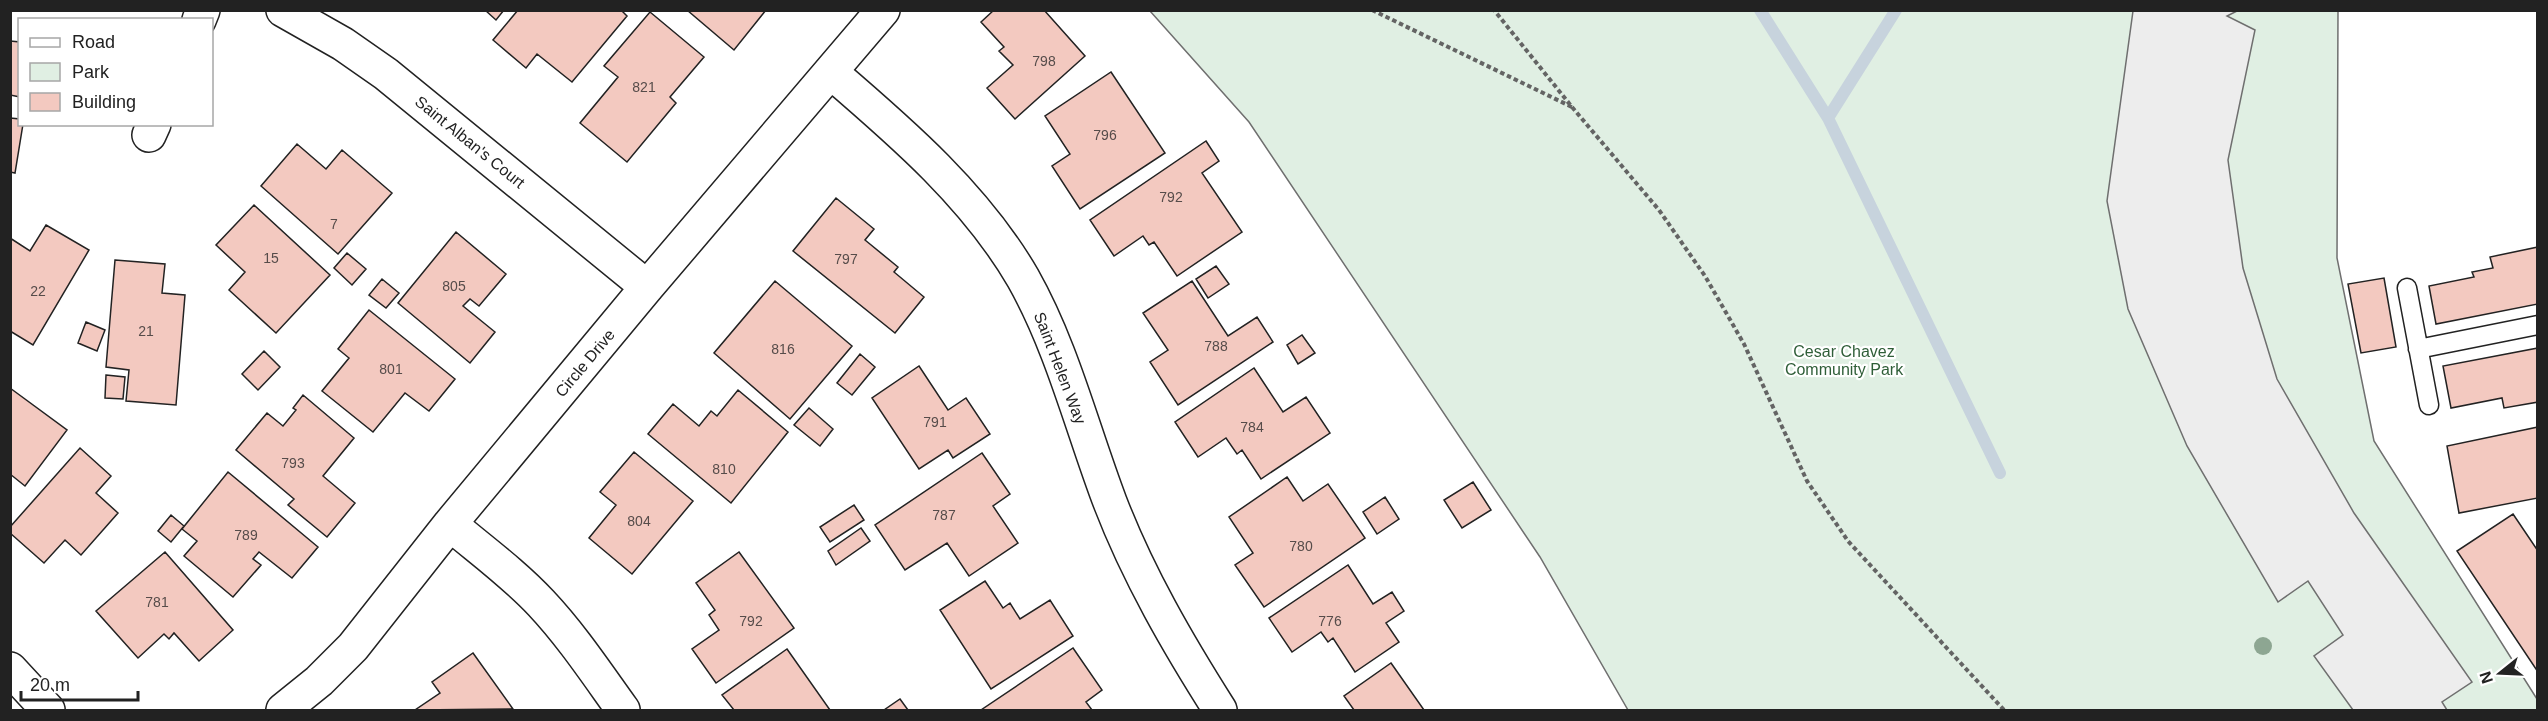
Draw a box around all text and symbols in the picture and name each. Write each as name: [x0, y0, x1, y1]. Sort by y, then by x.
legend: [18, 18, 213, 126]
text: Road: [72, 32, 115, 52]
house number: 798: [1032, 53, 1056, 69]
text: Park: [72, 62, 110, 82]
house number: 821: [632, 79, 656, 95]
text: Building: [72, 92, 136, 112]
street label: Saint Alban's Court: [412, 93, 528, 192]
house number: 796: [1093, 127, 1117, 143]
house number: 792: [1159, 189, 1183, 205]
house number: 7: [330, 216, 338, 232]
house number: 15: [263, 250, 279, 266]
house number: 797: [834, 251, 858, 267]
house number: 805: [442, 278, 466, 294]
house number: 22: [30, 283, 46, 299]
street label: Saint Helen Way: [1031, 310, 1089, 426]
house number: 21: [138, 323, 154, 339]
street label: Circle Drive: [552, 326, 618, 400]
house number: 788: [1204, 338, 1228, 354]
house number: 816: [771, 341, 795, 357]
park label: Cesar Chavez Community Park: [1785, 343, 1904, 378]
house number: 801: [379, 361, 403, 377]
house number: 791: [923, 414, 947, 430]
house number: 784: [1240, 419, 1264, 435]
house number: 793: [281, 455, 305, 471]
house number: 810: [712, 461, 736, 477]
house number: 787: [932, 507, 956, 523]
house number: 804: [627, 513, 651, 529]
house number: 789: [234, 527, 258, 543]
house number: 780: [1289, 538, 1313, 554]
house number: 781: [145, 594, 169, 610]
house number: 792: [739, 613, 763, 629]
house number: 776: [1318, 613, 1342, 629]
north arrow: [2470, 643, 2530, 703]
scale bar: [21, 664, 138, 702]
text: N: [2476, 669, 2496, 686]
text: 20 m: [30, 675, 70, 695]

